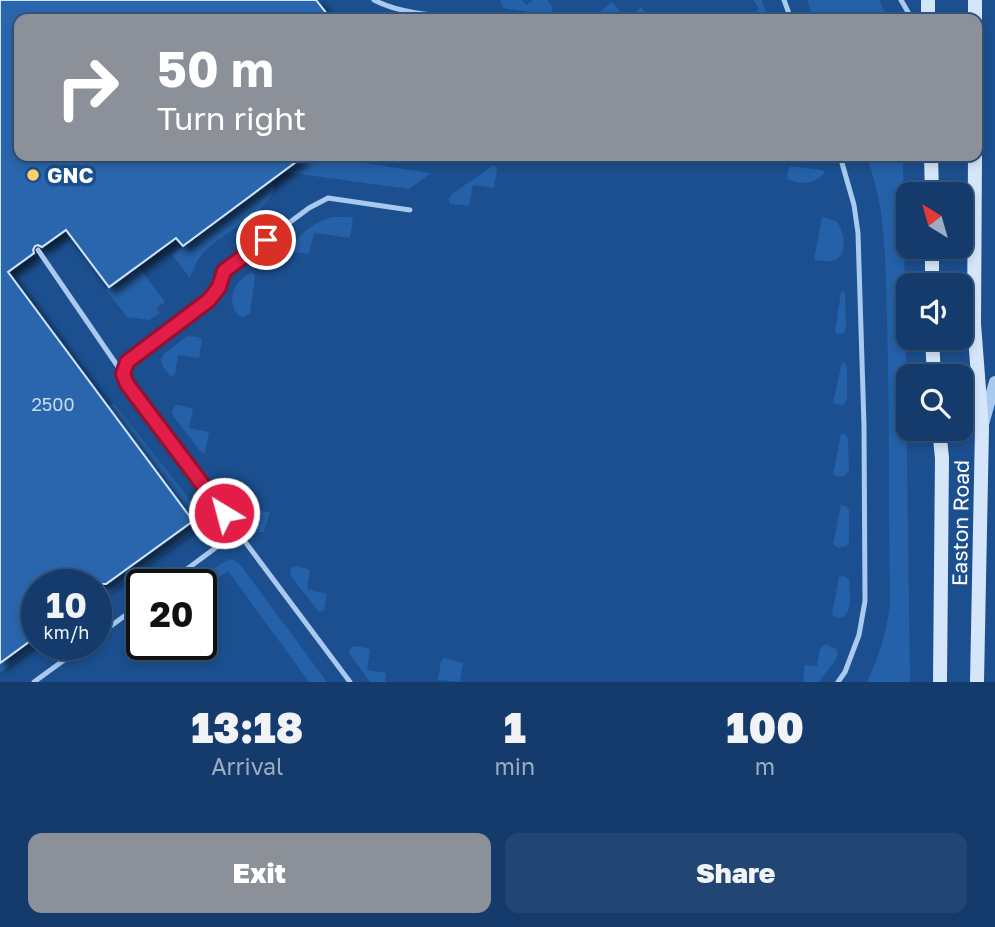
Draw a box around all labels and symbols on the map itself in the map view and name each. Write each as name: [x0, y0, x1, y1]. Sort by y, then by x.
place label: GNC: [47, 162, 93, 188]
marker: GNC: [25, 167, 41, 183]
north arrow: [896, 182, 973, 259]
pin: [236, 210, 296, 270]
house number: 2500: [31, 393, 75, 415]
street label: Easton Road: [946, 460, 974, 586]
position arrow: [187, 476, 261, 550]
speed limit sign: 20: [126, 569, 217, 660]

